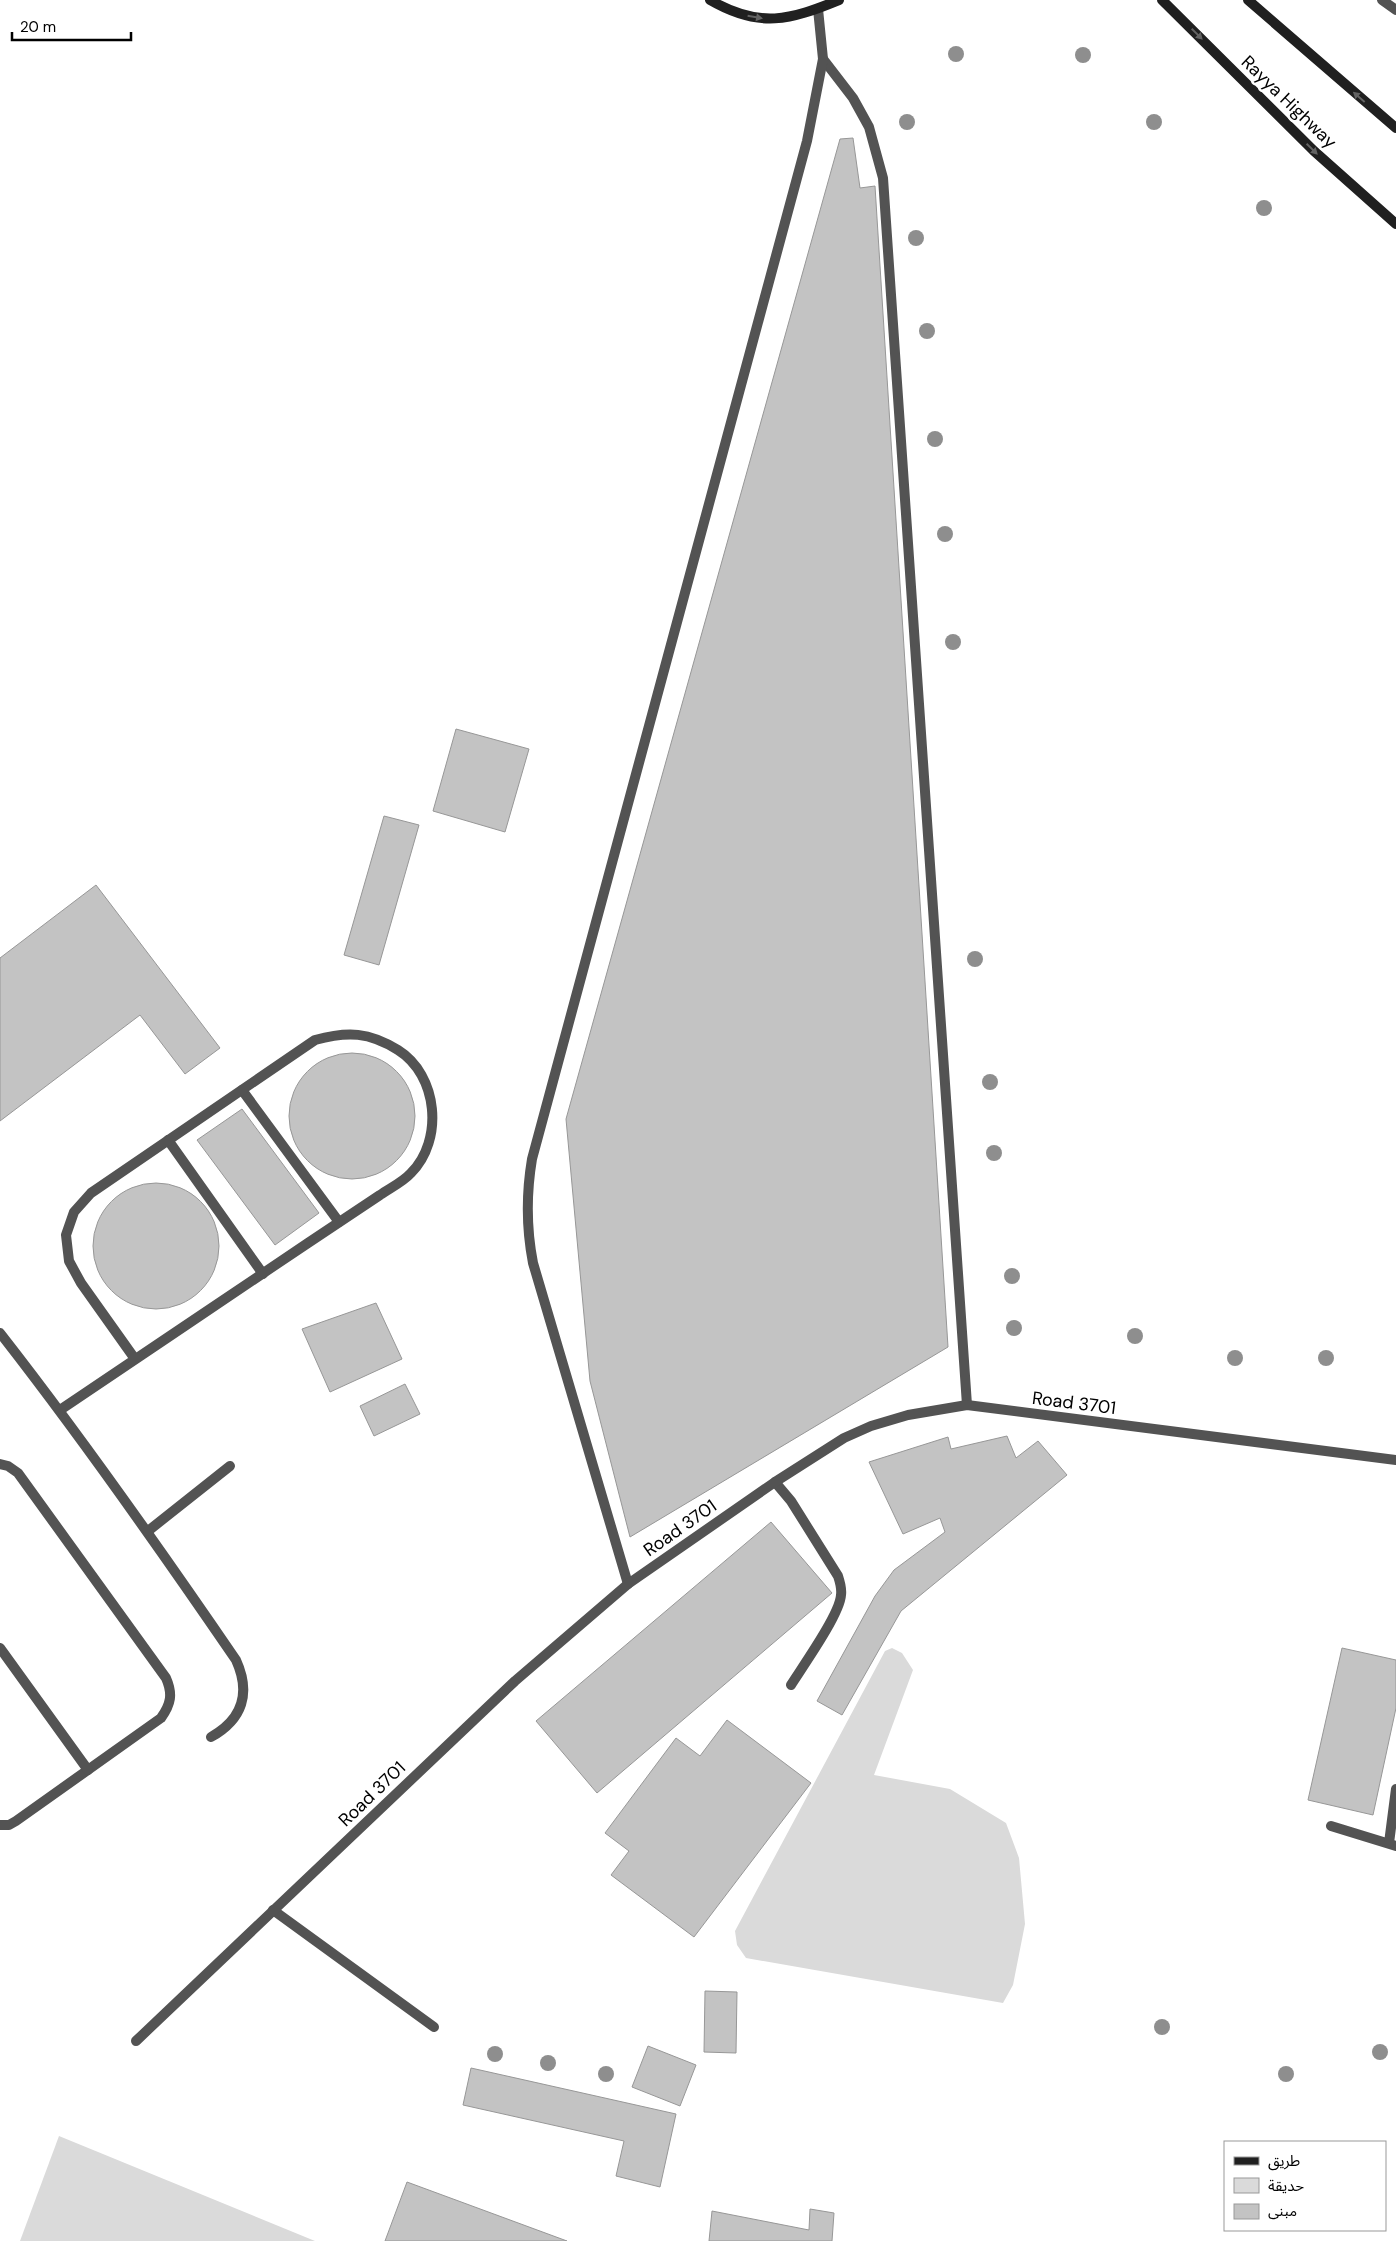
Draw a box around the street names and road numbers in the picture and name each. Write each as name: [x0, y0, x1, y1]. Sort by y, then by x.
street label: Rayya Highway: [1236, 50, 1342, 154]
street label: Road 3701: [1031, 1386, 1117, 1420]
street label: Road 3701: [639, 1494, 721, 1562]
street label: Road 3701: [333, 1756, 411, 1832]

